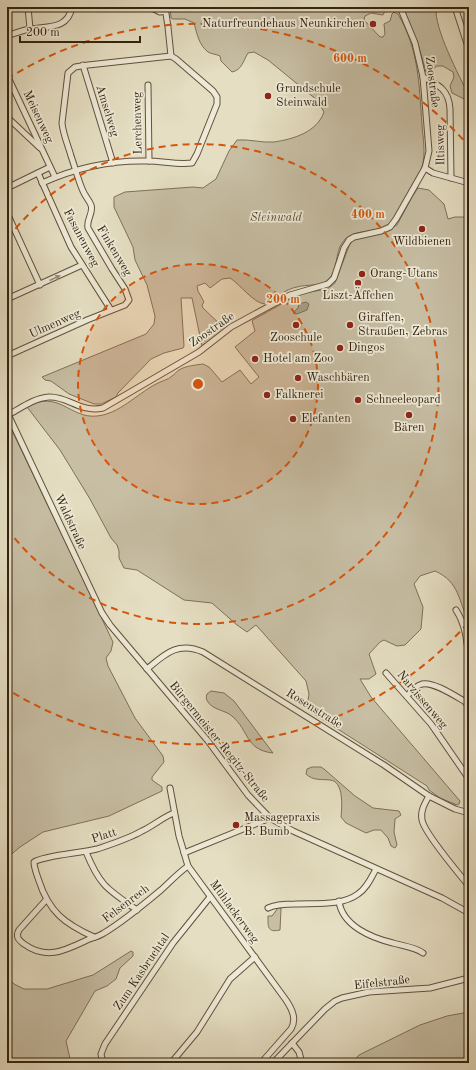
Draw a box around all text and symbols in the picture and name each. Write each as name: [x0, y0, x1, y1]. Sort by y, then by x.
scale bar: [20, 18, 140, 44]
place label: Naturfreundehaus Neunkirchen: [202, 18, 366, 30]
marker: Naturfreundehaus Neunkirchen: [368, 19, 378, 29]
text: 200 m: [26, 27, 60, 39]
text: 600 m: [333, 53, 367, 65]
street label: Zoostraße: [423, 56, 441, 109]
place label: Grundschule Steinwald: [276, 83, 341, 109]
street label: Amselweg: [93, 84, 121, 139]
street label: Meisenweg: [21, 89, 56, 146]
street label: Lerchenweg: [131, 91, 145, 155]
marker: Grundschule Steinwald: [263, 91, 273, 101]
street label: Iltisweg: [435, 124, 447, 166]
street label: Fasanenweg: [61, 207, 101, 269]
text: 400 m: [351, 209, 385, 221]
park label: Steinwald: [250, 212, 303, 224]
street label: Finkenweg: [94, 224, 134, 279]
marker: Wildbienen: [417, 224, 427, 234]
place label: Wildbienen: [393, 236, 452, 248]
place label: Orang-Utans: [370, 268, 438, 280]
marker: Orang-Utans: [357, 269, 367, 279]
one-way arrow: [50, 274, 62, 280]
marker: Liszt-Äffchen: [353, 278, 363, 288]
place label: Liszt-Äffchen: [322, 286, 394, 302]
text: 200 m: [266, 294, 300, 306]
street label: Ulmenweg: [27, 307, 83, 341]
street label: Zoostraße: [187, 310, 237, 350]
place label: Giraffen, Straußen, Zebras: [358, 312, 447, 338]
marker: Zooschule: [291, 320, 301, 330]
marker: Giraffen, Straußen, Zebras: [345, 320, 355, 330]
place label: Zooschule: [270, 332, 322, 344]
place label: Dingos: [348, 342, 385, 354]
marker: Dingos: [335, 343, 345, 353]
place label: Hotel am Zoo: [263, 353, 333, 365]
marker: Hotel am Zoo: [250, 354, 260, 364]
place label: Waschbären: [306, 372, 370, 384]
marker: Waschbären: [293, 373, 303, 383]
centre of rings: [191, 377, 205, 391]
place label: Falknerei: [275, 389, 323, 401]
marker: Falknerei: [262, 390, 272, 400]
place label: Schneeleopard: [366, 394, 441, 406]
marker: Schneeleopard: [353, 395, 363, 405]
marker: Bären: [404, 410, 414, 420]
place label: Elefanten: [301, 413, 351, 425]
marker: Elefanten: [288, 414, 298, 424]
place label: Bären: [393, 422, 425, 434]
street label: Waldstraße: [52, 493, 88, 552]
street label: Narzissenweg: [394, 669, 450, 732]
street label: Bürgermeister-Regitz-Straße: [167, 679, 272, 805]
street label: Rosenstraße: [284, 687, 345, 731]
place label: Massagepraxis B. Bumb: [244, 812, 320, 838]
marker: Massagepraxis B. Bumb: [231, 820, 241, 830]
street label: Platt: [90, 826, 118, 846]
street label: Mühlackerweg: [207, 878, 261, 946]
street label: Felsenrech: [100, 882, 152, 925]
street label: Zum Kasbruchtal: [112, 931, 172, 1013]
street label: Eifelstraße: [353, 974, 411, 992]

